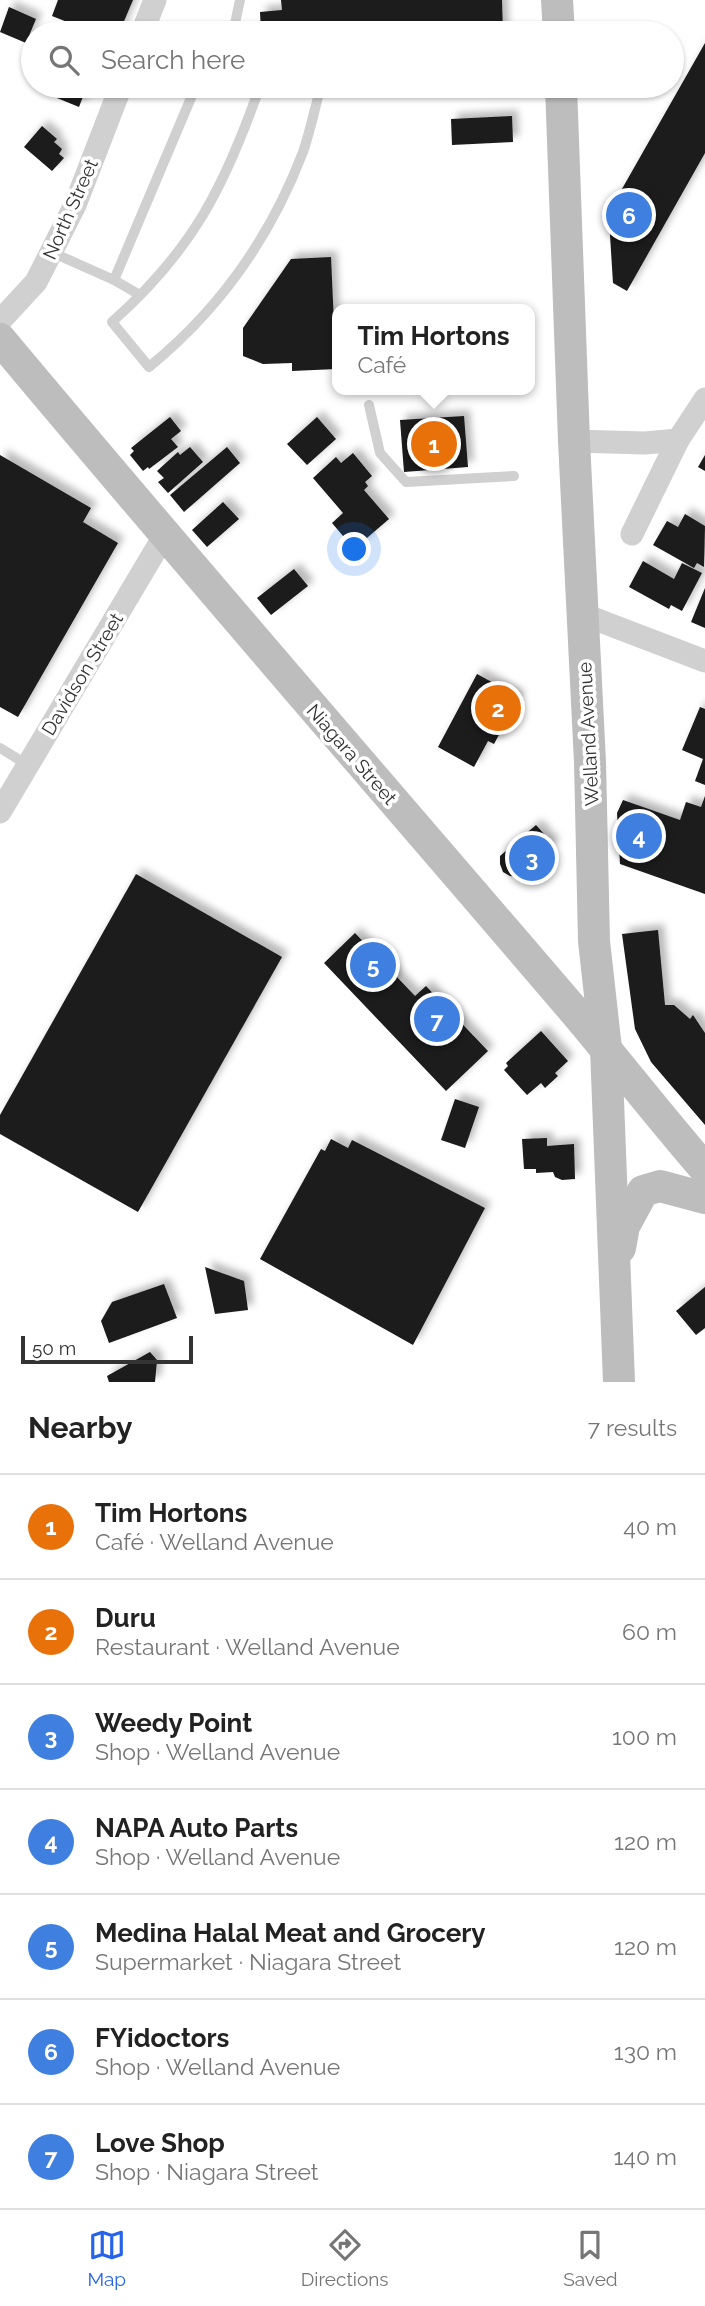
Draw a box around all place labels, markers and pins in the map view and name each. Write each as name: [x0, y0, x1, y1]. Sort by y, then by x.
pin: 6: [606, 189, 652, 241]
pin: 1: [411, 418, 457, 470]
pin: 2: [475, 682, 521, 734]
pin: 4: [616, 810, 662, 862]
pin: 3: [509, 832, 555, 884]
pin: 5: [350, 939, 396, 991]
pin: 7: [414, 993, 460, 1045]

